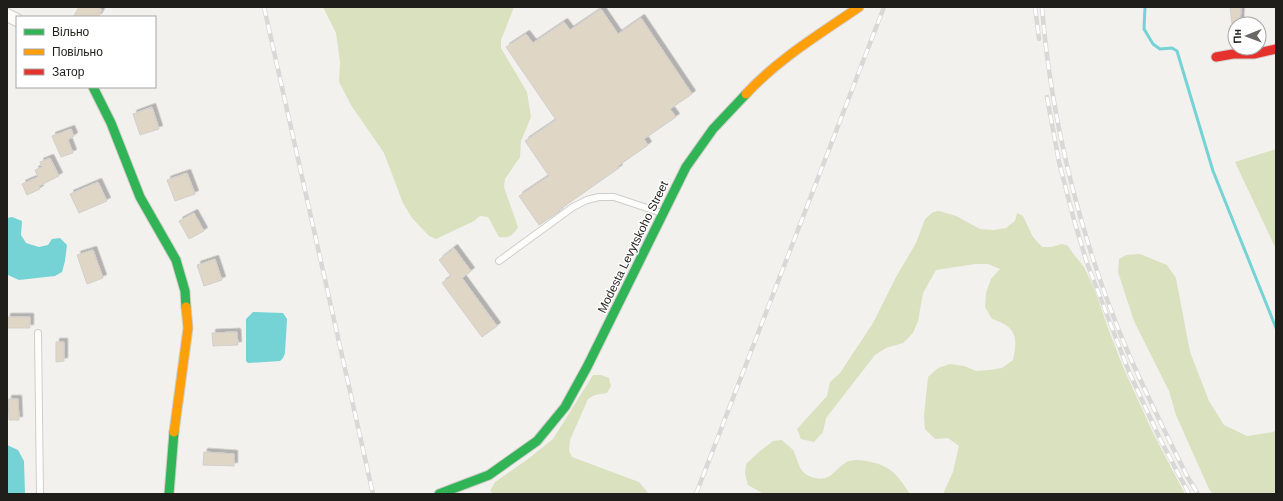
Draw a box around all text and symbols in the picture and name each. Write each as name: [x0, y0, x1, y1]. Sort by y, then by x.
legend: [16, 16, 156, 88]
north arrow: [1227, 16, 1267, 56]
text: Вільно: [52, 25, 90, 39]
text: Пн: [1231, 29, 1243, 44]
text: Повільно: [52, 45, 103, 59]
text: Затор: [52, 65, 85, 79]
street label: Modesta Levytskoho Street: [595, 178, 671, 315]

